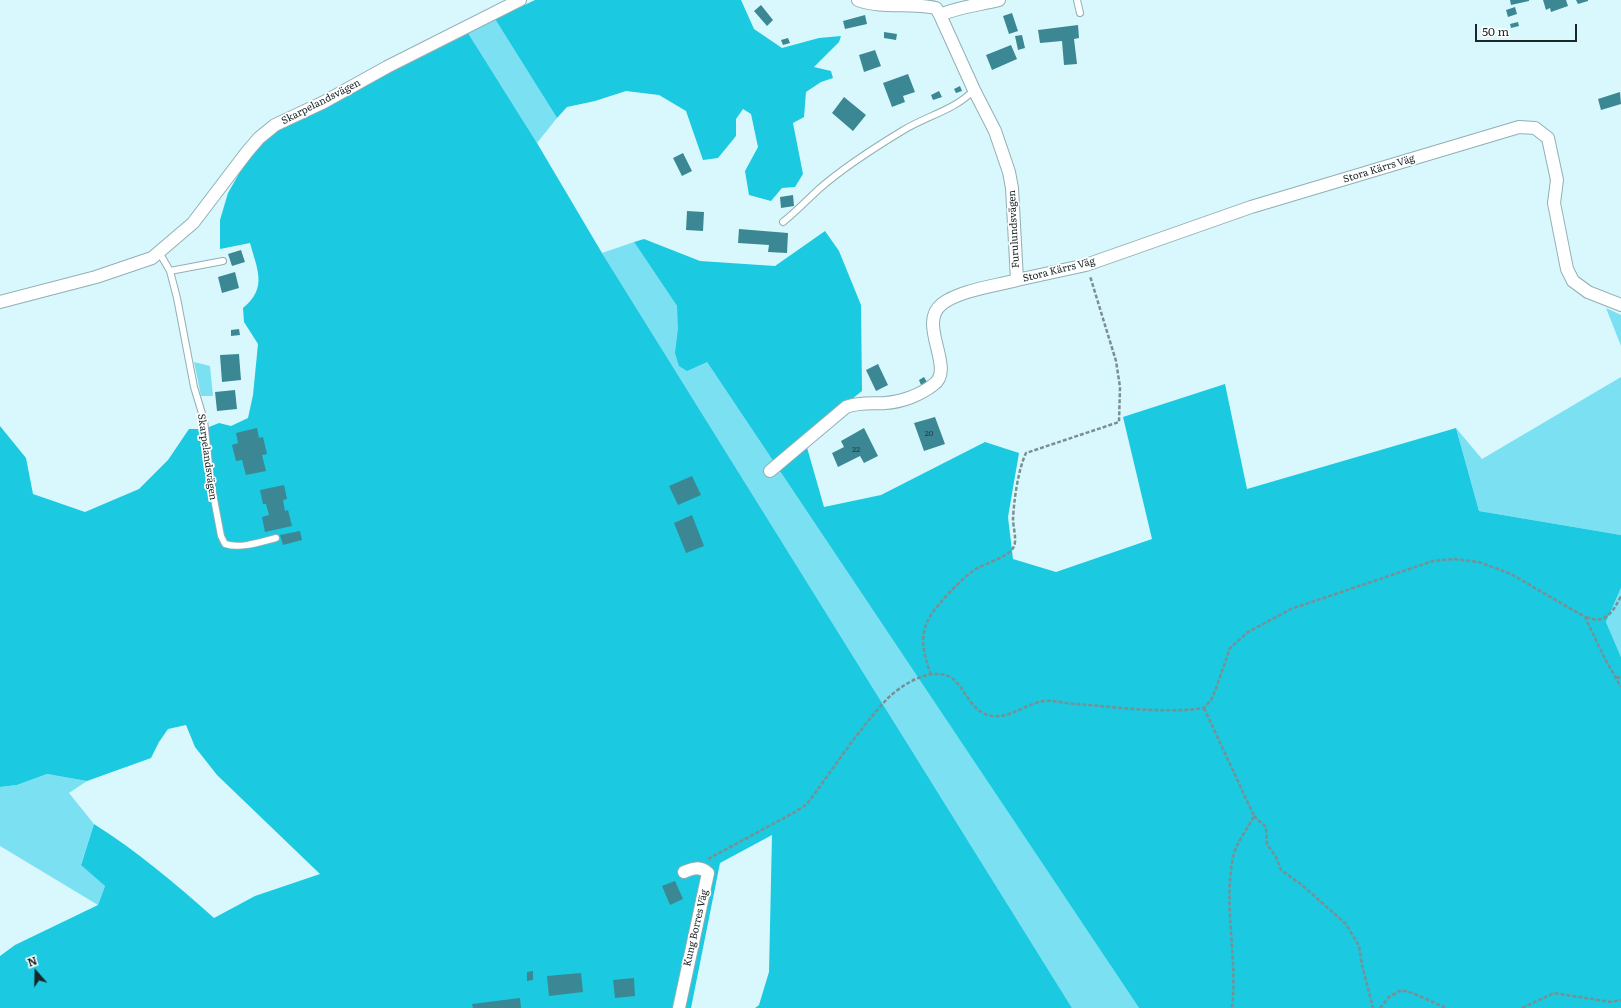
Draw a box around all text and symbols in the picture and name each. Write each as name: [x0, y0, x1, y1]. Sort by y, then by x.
scale bar: [1477, 16, 1579, 42]
text: 50 m: [1482, 22, 1509, 40]
street label: Skarpelandsvägen: [279, 77, 363, 127]
street label: Stora Kärrs Väg: [1342, 152, 1416, 186]
street label: Furulundsvägen: [1006, 190, 1022, 268]
street label: Stora Kärrs Väg: [1022, 255, 1096, 285]
street label: Skarpelandsvägen: [195, 413, 219, 501]
house number: 20: [925, 429, 933, 439]
house number: 22: [852, 445, 860, 455]
street label: Kung Borres Väg: [681, 888, 711, 968]
north arrow: [16, 952, 56, 992]
text: N: [25, 952, 39, 970]

